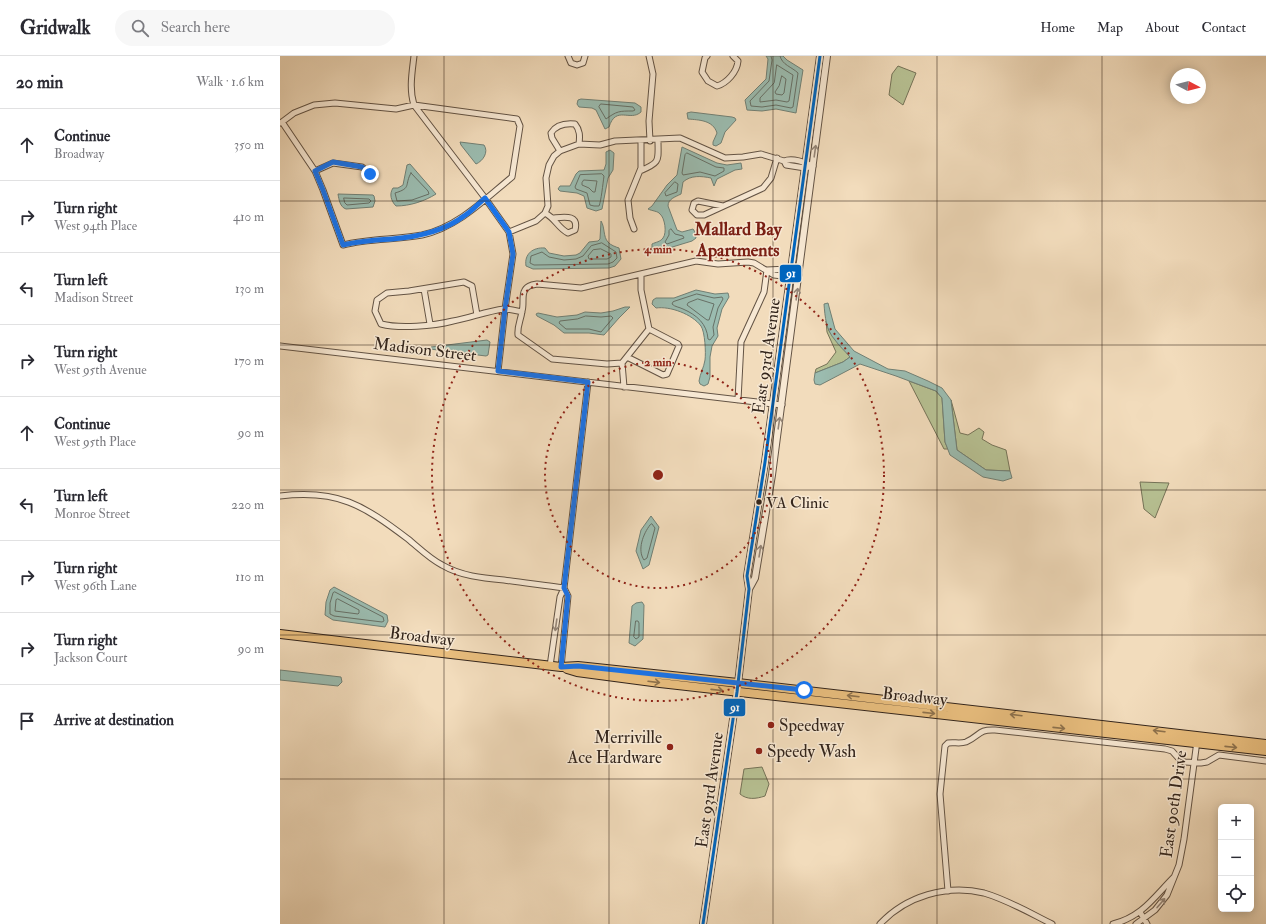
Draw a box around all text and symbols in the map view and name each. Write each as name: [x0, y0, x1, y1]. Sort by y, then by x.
search box: [115, 10, 395, 46]
text: Gridwalk: [20, 16, 91, 40]
icon: search: [129, 17, 151, 39]
text: Search here: [161, 18, 230, 37]
text: Home: [1040, 19, 1075, 36]
text: Map: [1097, 19, 1123, 36]
text: About: [1145, 19, 1179, 36]
text: Contact: [1201, 19, 1246, 36]
north arrow: [1170, 68, 1206, 104]
text: 20 min: [16, 72, 63, 93]
text: Walk · 1.6 km: [196, 74, 264, 90]
text: Continue: [54, 127, 110, 146]
icon: ahead: [16, 134, 38, 156]
text: 350 m: [234, 137, 264, 153]
one-way arrow: [811, 145, 819, 158]
text: Broadway: [54, 146, 104, 162]
route end: [361, 165, 379, 183]
text: Turn right: [54, 199, 117, 218]
icon: right: [16, 206, 38, 228]
text: 410 m: [233, 209, 264, 225]
text: West 94th Place: [54, 218, 137, 234]
district label: Mallard Bay Apartments: [693, 218, 783, 262]
text: 4 min: [643, 242, 673, 257]
line badge: 91: [779, 264, 802, 283]
text: 91: [785, 267, 796, 280]
text: Turn left: [54, 271, 108, 290]
icon: left: [16, 278, 38, 300]
text: 130 m: [235, 281, 264, 297]
one-way arrow: [793, 288, 801, 301]
text: Madison Street: [54, 290, 133, 306]
street label: East 93rd Avenue: [748, 297, 785, 415]
street label: Madison Street: [372, 333, 478, 366]
text: Turn right: [54, 343, 117, 362]
icon: right: [16, 350, 38, 372]
text: 170 m: [234, 353, 264, 369]
text: 2 min: [644, 355, 672, 370]
text: West 95th Avenue: [54, 362, 147, 378]
text: Continue: [54, 415, 110, 434]
one-way arrow: [775, 417, 783, 430]
icon: ahead: [16, 422, 38, 444]
text: 90 m: [238, 425, 264, 441]
text: West 95th Place: [54, 434, 136, 450]
centre of rings: [651, 468, 665, 482]
text: Turn left: [54, 487, 108, 506]
place label: VA Clinic: [766, 493, 830, 513]
icon: left: [16, 494, 38, 516]
text: 220 m: [231, 497, 264, 513]
marker: VA Clinic: [754, 497, 764, 507]
text: Monroe Street: [54, 506, 130, 522]
one-way arrow: [756, 545, 764, 558]
text: Turn right: [54, 559, 117, 578]
icon: right: [16, 566, 38, 588]
text: 110 m: [235, 569, 264, 585]
text: West 96th Lane: [54, 578, 137, 594]
one-way arrow: [552, 619, 560, 632]
street label: Broadway: [388, 622, 456, 652]
text: Turn right: [54, 631, 117, 650]
icon: right: [16, 638, 38, 660]
text: 90 m: [238, 641, 264, 657]
text: Jackson Court: [54, 650, 127, 666]
one-way arrow: [647, 679, 660, 686]
route start: [795, 681, 813, 699]
street label: Broadway: [881, 683, 949, 711]
one-way arrow: [710, 686, 723, 693]
one-way arrow: [847, 692, 860, 700]
line badge: 91: [723, 698, 746, 717]
text: 91: [729, 701, 740, 714]
one-way arrow: [923, 709, 936, 717]
icon: arrive: [16, 710, 38, 732]
text: Arrive at destination: [54, 711, 174, 730]
one-way arrow: [1010, 711, 1023, 719]
place label: Speedway: [779, 715, 845, 737]
marker: Speedway: [766, 720, 776, 730]
one-way arrow: [1052, 724, 1065, 731]
place label: Merriville Ace Hardware: [566, 727, 662, 768]
one-way arrow: [1153, 728, 1166, 735]
street label: East 93rd Avenue: [691, 731, 728, 849]
place label: Speedy Wash: [767, 741, 856, 763]
marker: Merriville Ace Hardware: [665, 742, 675, 752]
one-way arrow: [1224, 743, 1237, 751]
marker: Speedy Wash: [754, 746, 764, 756]
street label: East 90th Drive: [1156, 749, 1191, 859]
map controls: [1218, 804, 1254, 912]
button: +: [1218, 804, 1254, 840]
button: −: [1218, 840, 1254, 876]
button: locate: [1218, 876, 1254, 912]
one-way arrow: [1156, 898, 1165, 908]

